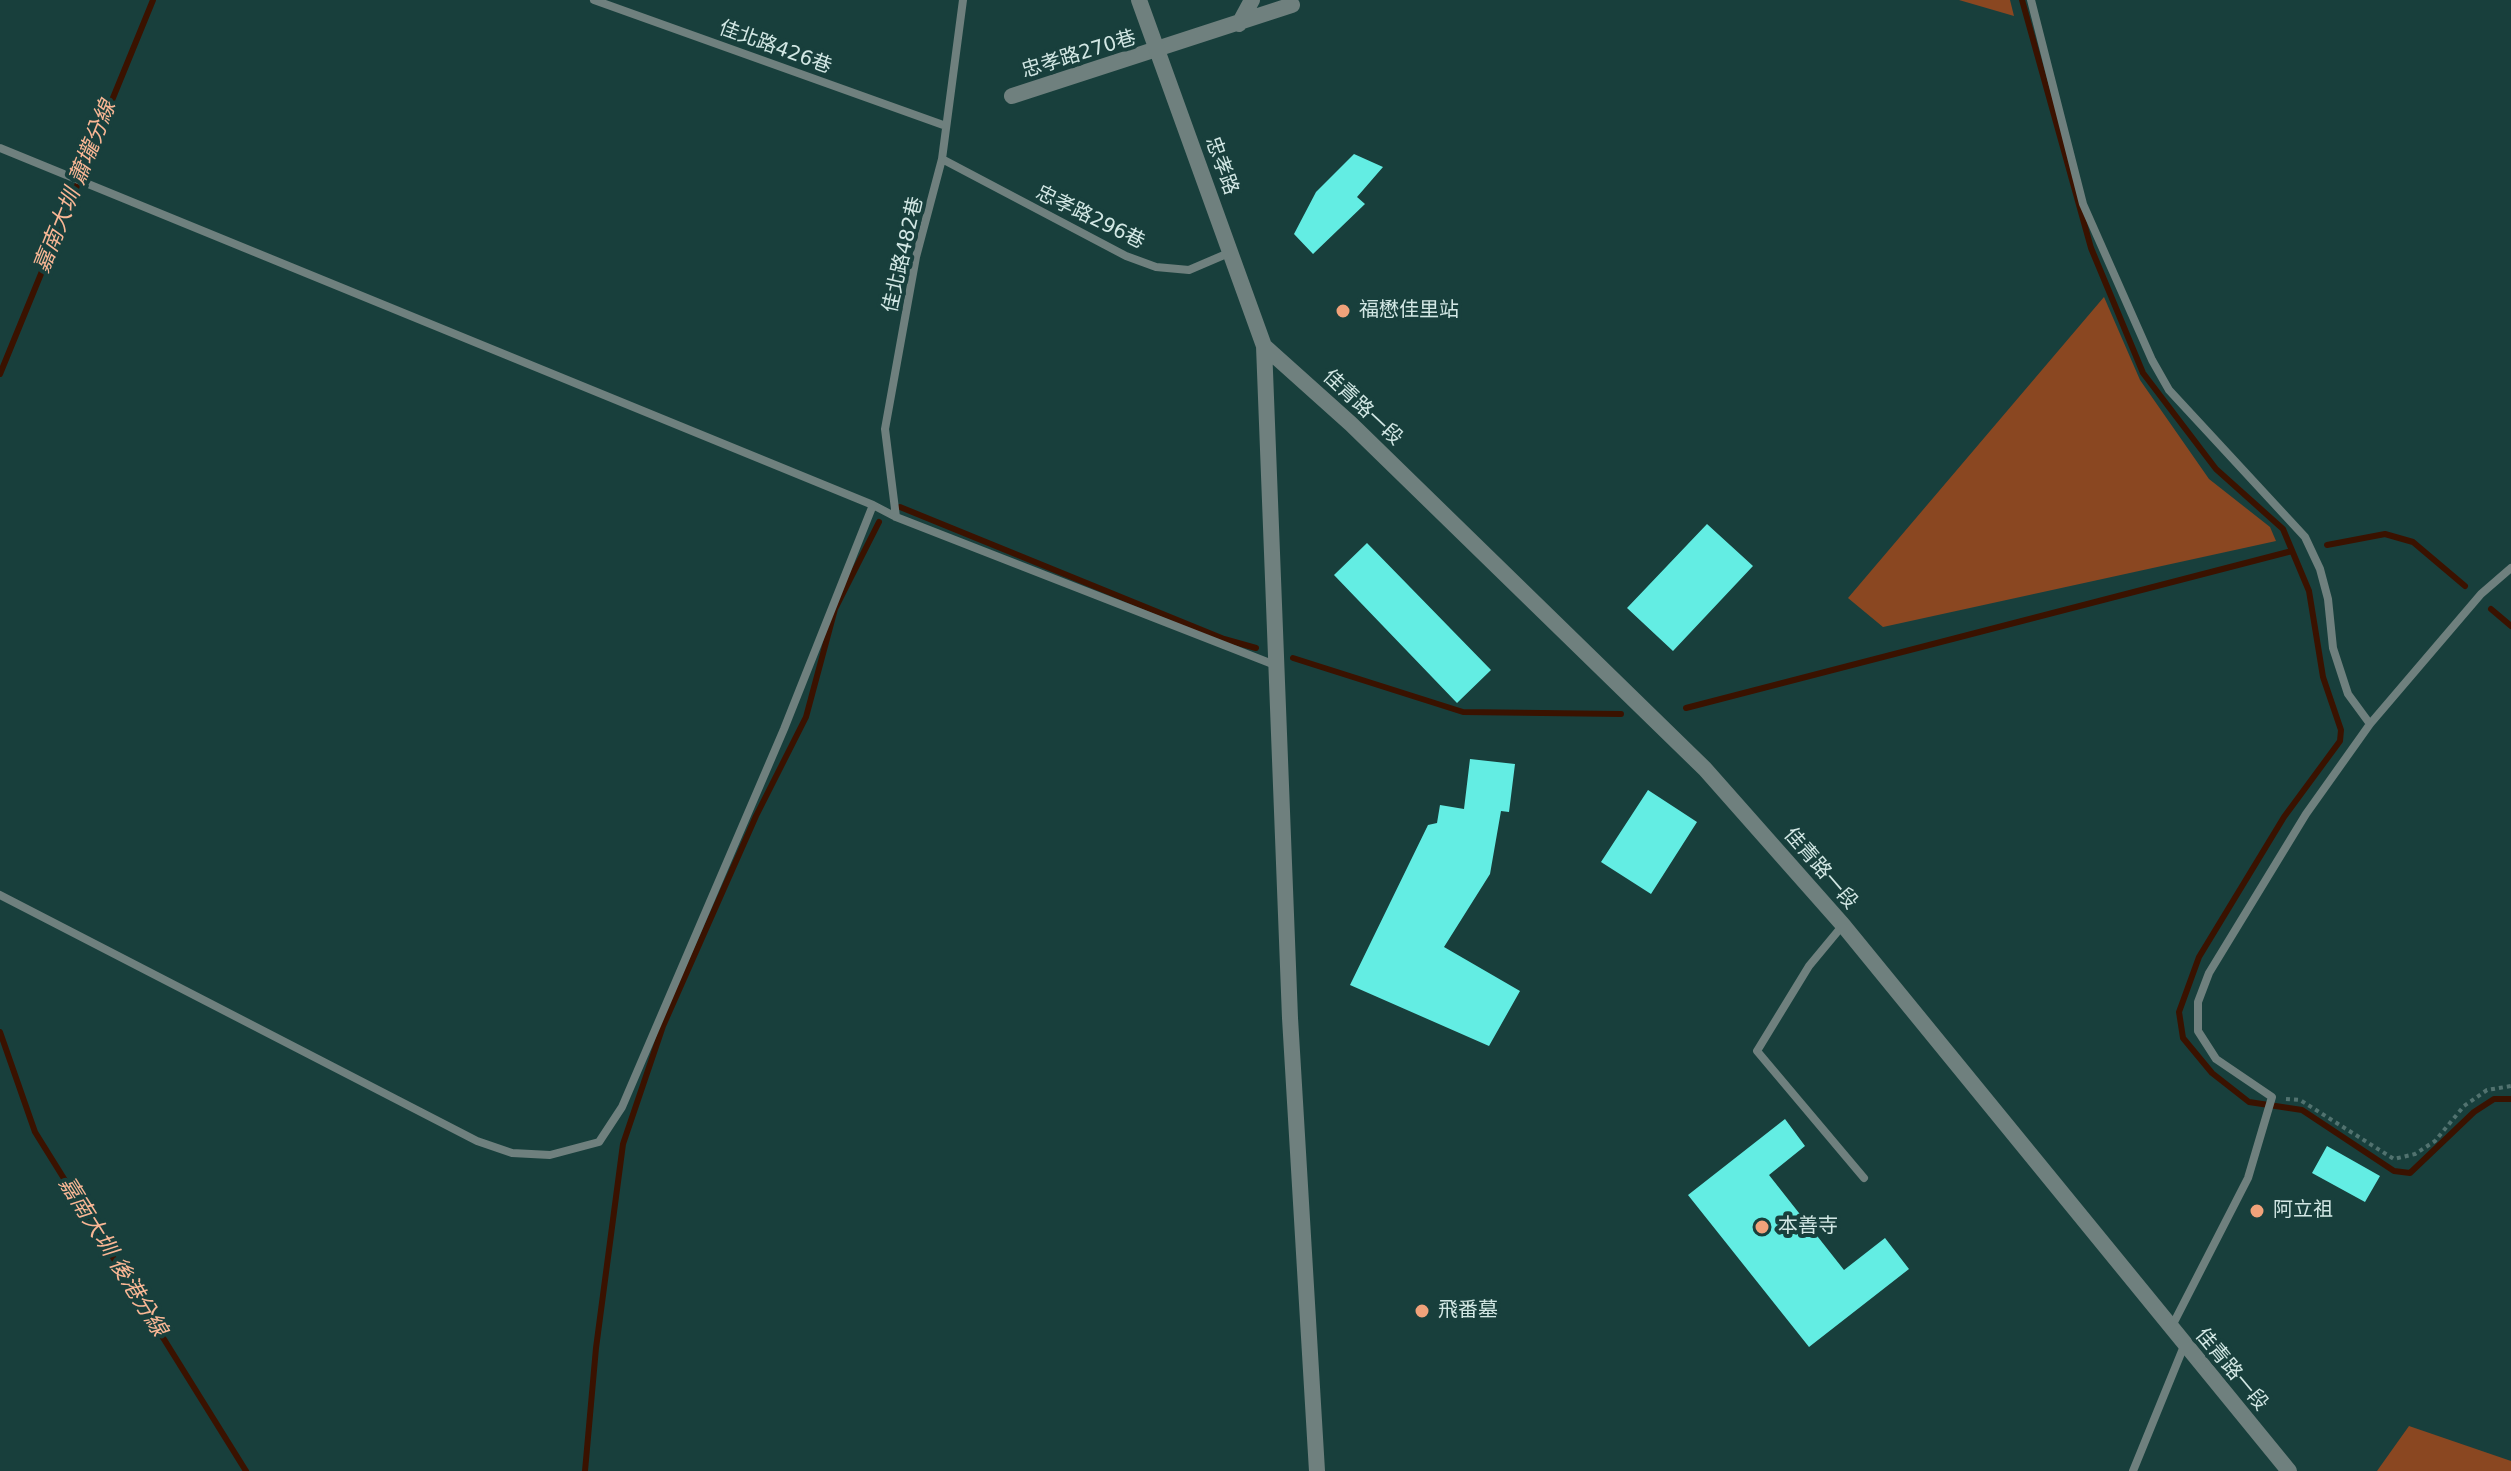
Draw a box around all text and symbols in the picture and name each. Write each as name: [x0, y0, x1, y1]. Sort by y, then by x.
street label: 佳北路426巷: [715, 17, 835, 79]
street label: 忠孝路270巷: [1019, 26, 1139, 84]
water label: 嘉南大圳 蕭壠分線: [29, 97, 123, 277]
street label: 忠孝路: [1199, 134, 1243, 198]
street label: 忠孝路296巷: [1032, 181, 1148, 255]
street label: 佳北路482巷: [879, 195, 929, 315]
place label: 福懋佳里站: [1359, 299, 1459, 323]
marker: 福懋佳里站: [1334, 302, 1352, 320]
street label: 佳青路一段: [1317, 365, 1407, 451]
street label: 佳青路一段: [1778, 823, 1862, 915]
water label: 嘉南大圳 後港分線: [52, 1172, 172, 1342]
place label: 阿立祖: [2273, 1199, 2333, 1223]
marker: 阿立祖: [2248, 1202, 2266, 1220]
place label: 本善寺: [1778, 1215, 1838, 1239]
marker: 本善寺: [1753, 1218, 1771, 1236]
place label: 飛番墓: [1438, 1299, 1498, 1323]
marker: 飛番墓: [1413, 1302, 1431, 1320]
street label: 佳青路一段: [2190, 1324, 2272, 1416]

